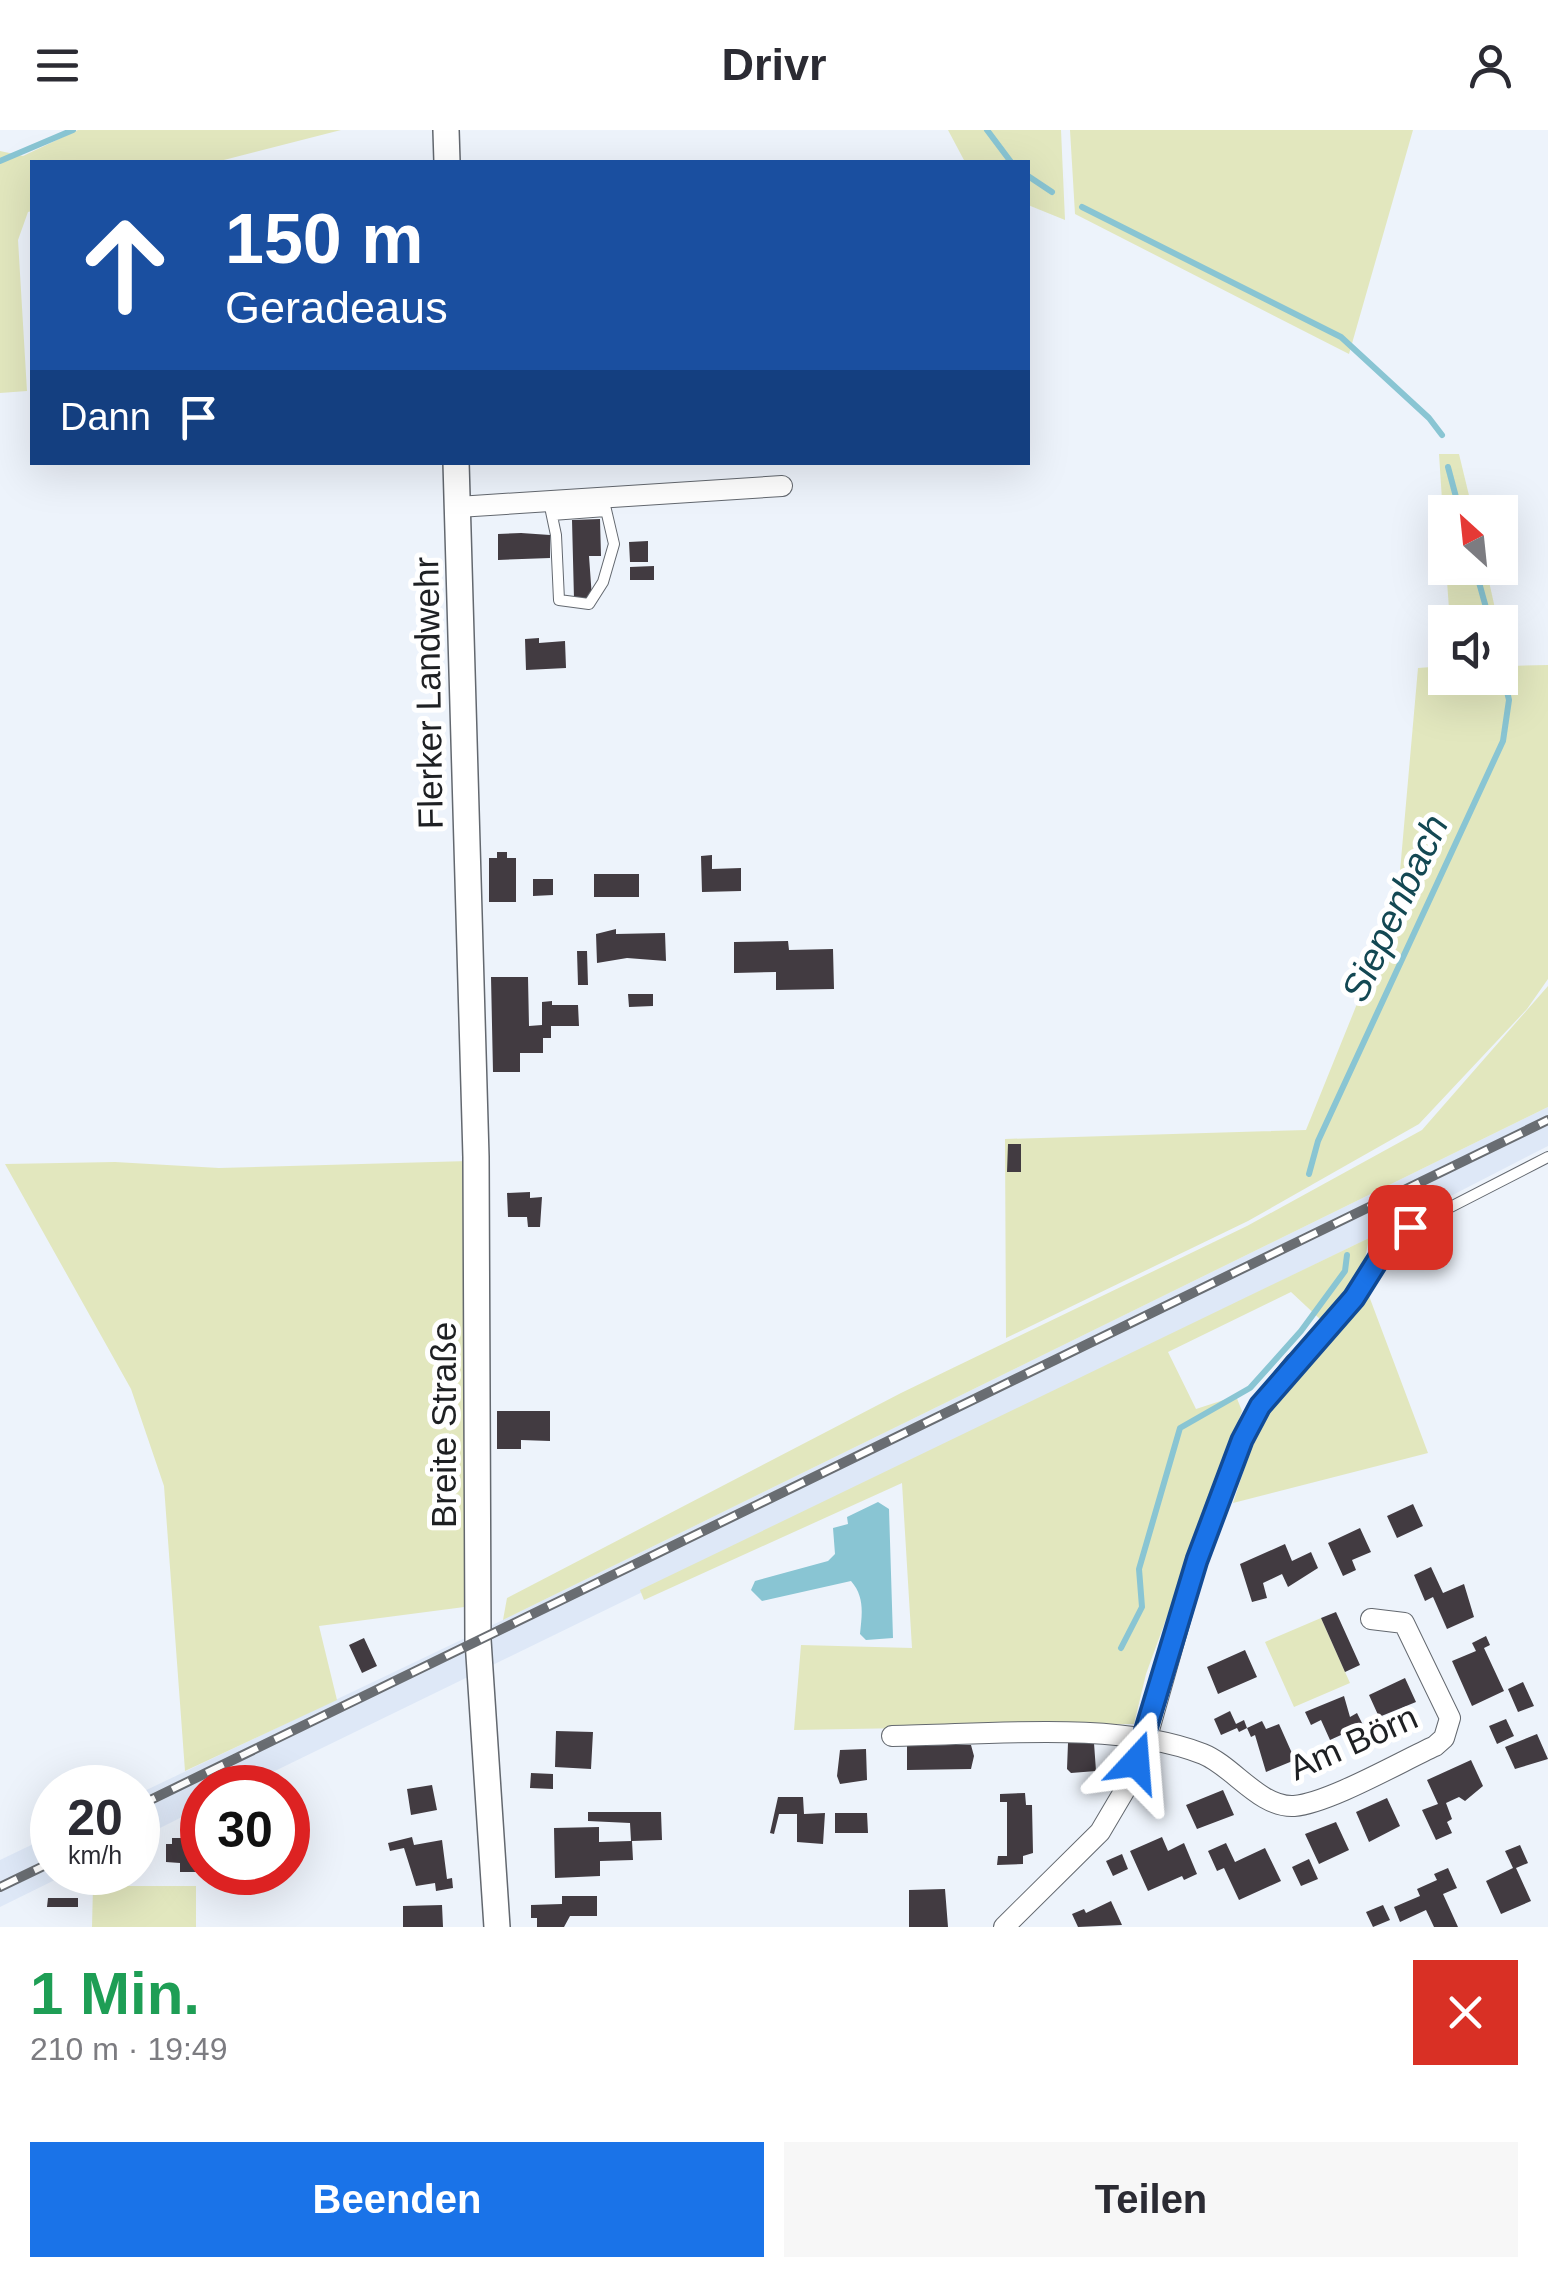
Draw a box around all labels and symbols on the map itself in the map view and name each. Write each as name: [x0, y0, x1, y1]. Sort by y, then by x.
north arrow: [1428, 495, 1518, 585]
street label: Flerker Landwehr: [406, 556, 450, 829]
water label: Siepenbach: [1334, 808, 1456, 1008]
pin: [1368, 1185, 1453, 1270]
street label: Breite Straße: [424, 1322, 463, 1528]
street label: Am Börn: [1283, 1696, 1423, 1788]
position arrow: [1084, 1710, 1188, 1814]
speed limit sign: 30: [180, 1765, 310, 1895]

